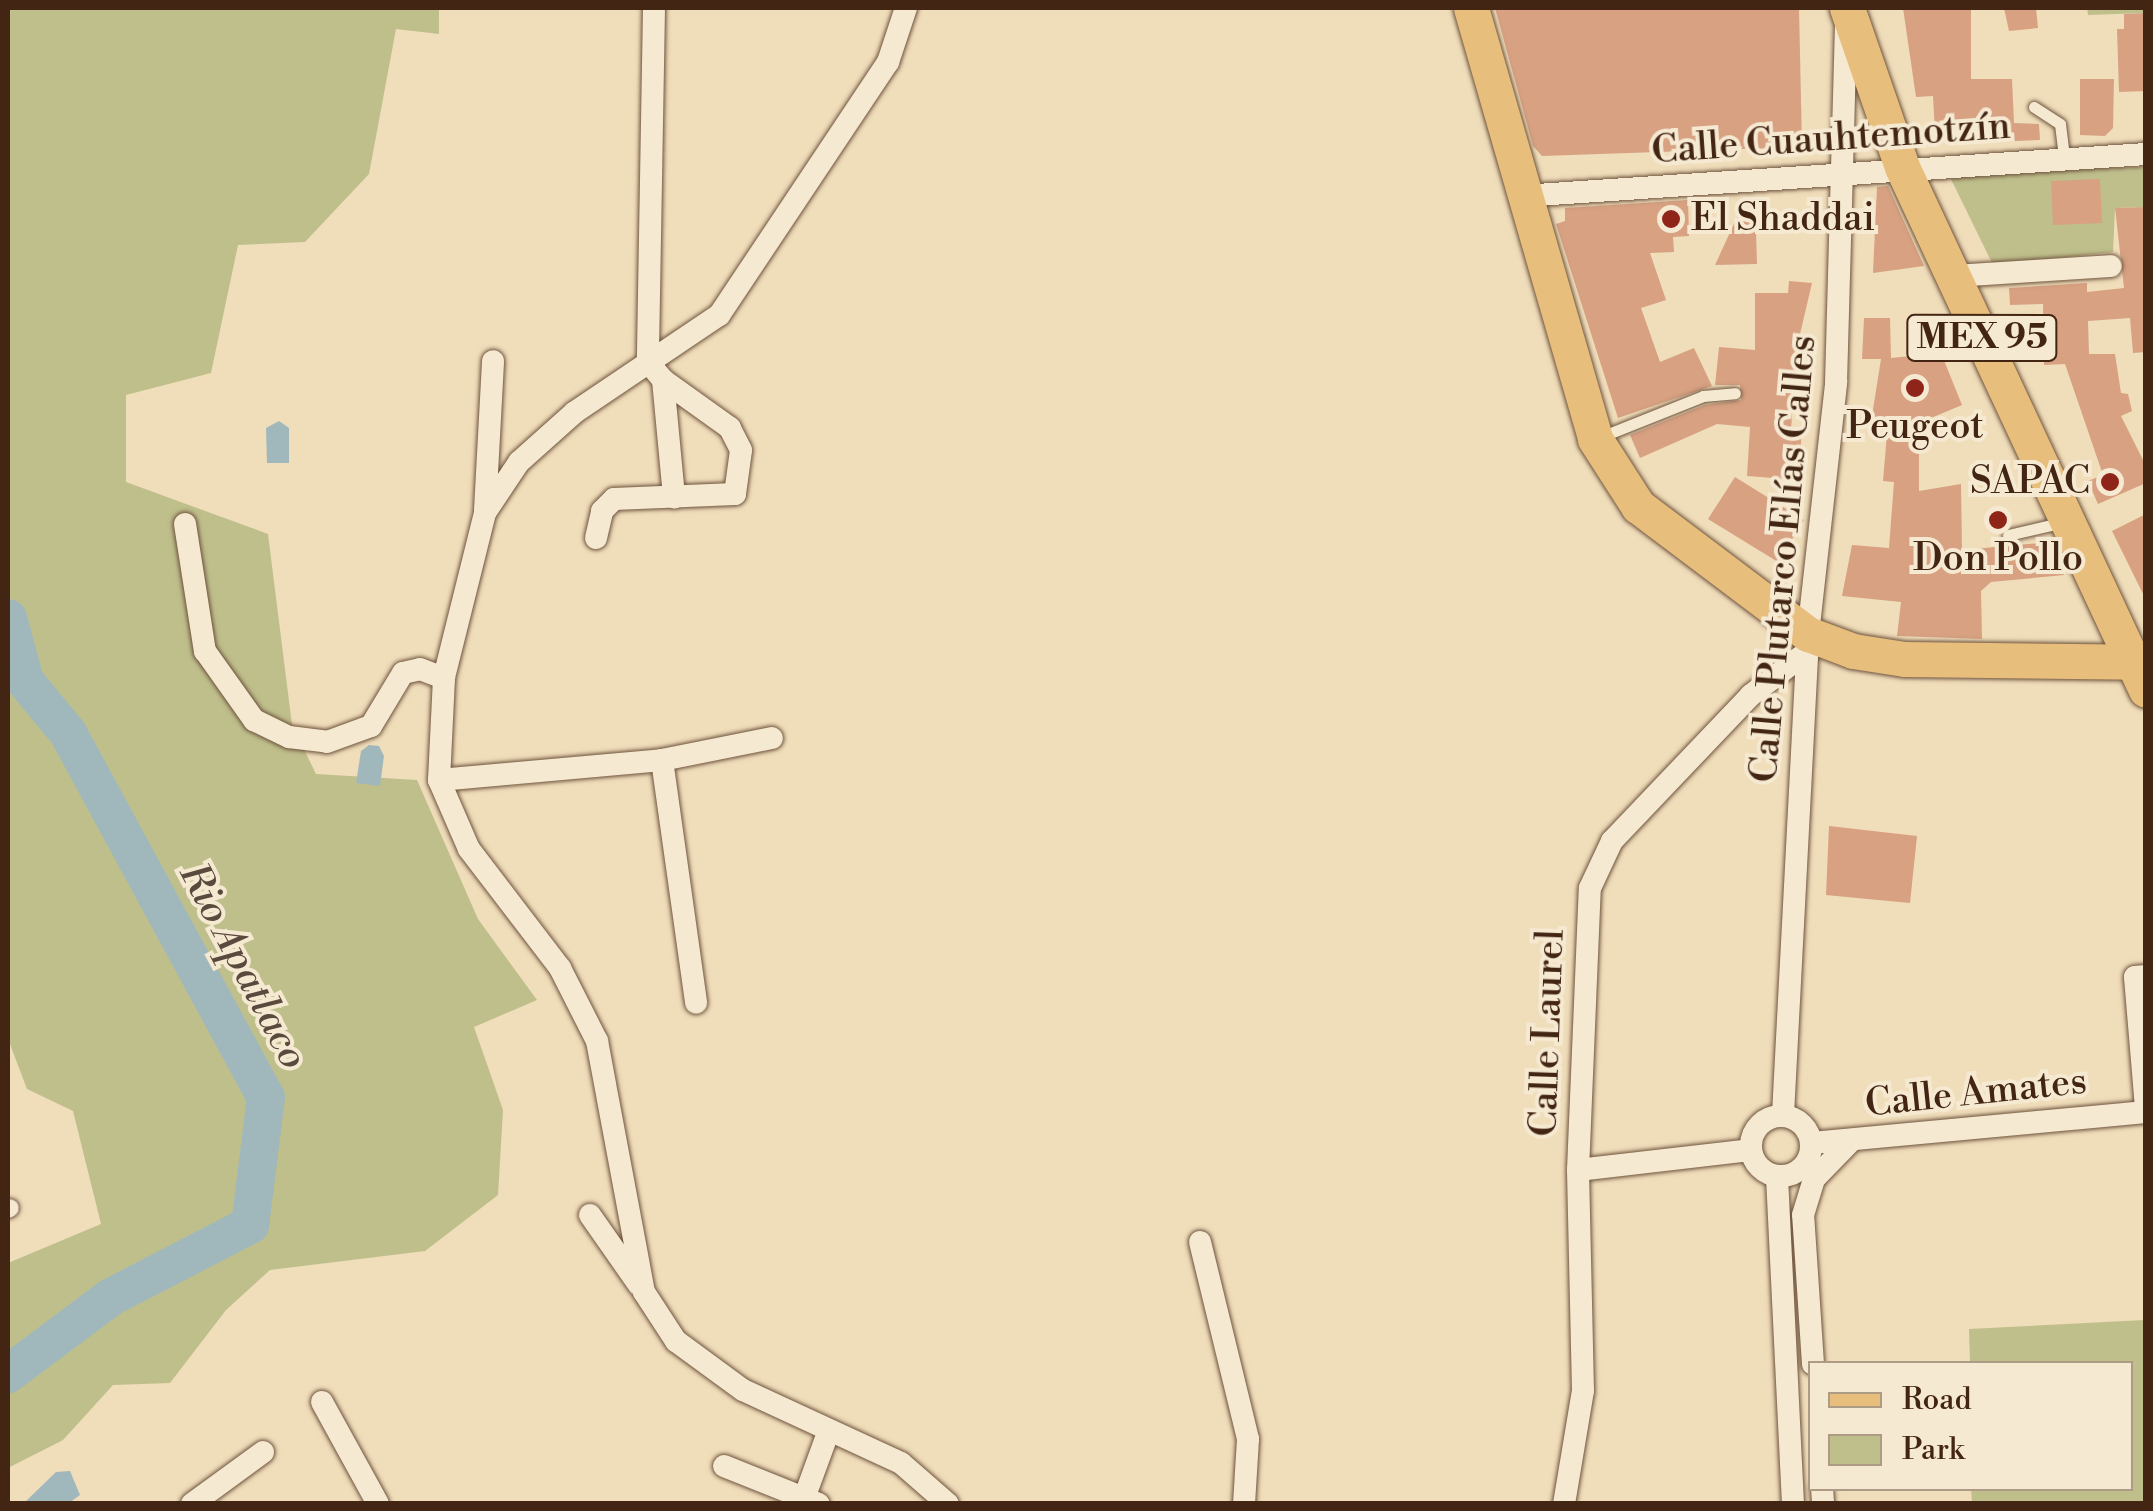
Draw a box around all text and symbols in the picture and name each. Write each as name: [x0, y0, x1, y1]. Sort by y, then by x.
street label: Calle Cuauhtemotzín: [1650, 104, 2012, 174]
place label: El Shaddai: [1691, 196, 1875, 242]
marker: El Shaddai: [1660, 208, 1682, 230]
road number: MEX 95: [1904, 308, 2060, 368]
street label: Calle Plutarco Elías Calles: [1742, 333, 1826, 785]
marker: Peugeot: [1904, 377, 1926, 399]
place label: Peugeot: [1846, 404, 1984, 450]
place label: SAPAC: [1970, 459, 2090, 505]
marker: SAPAC: [2099, 471, 2121, 493]
marker: Don Pollo: [1987, 509, 2009, 531]
place label: Don Pollo: [1913, 536, 2083, 582]
water label: Rio Apatlaco: [169, 855, 317, 1077]
street label: Calle Laurel: [1522, 929, 1574, 1137]
street label: Calle Amates: [1863, 1059, 2089, 1127]
legend: [1808, 1361, 2133, 1491]
text: Road: [1902, 1381, 1972, 1419]
text: Park: [1902, 1431, 1964, 1469]

